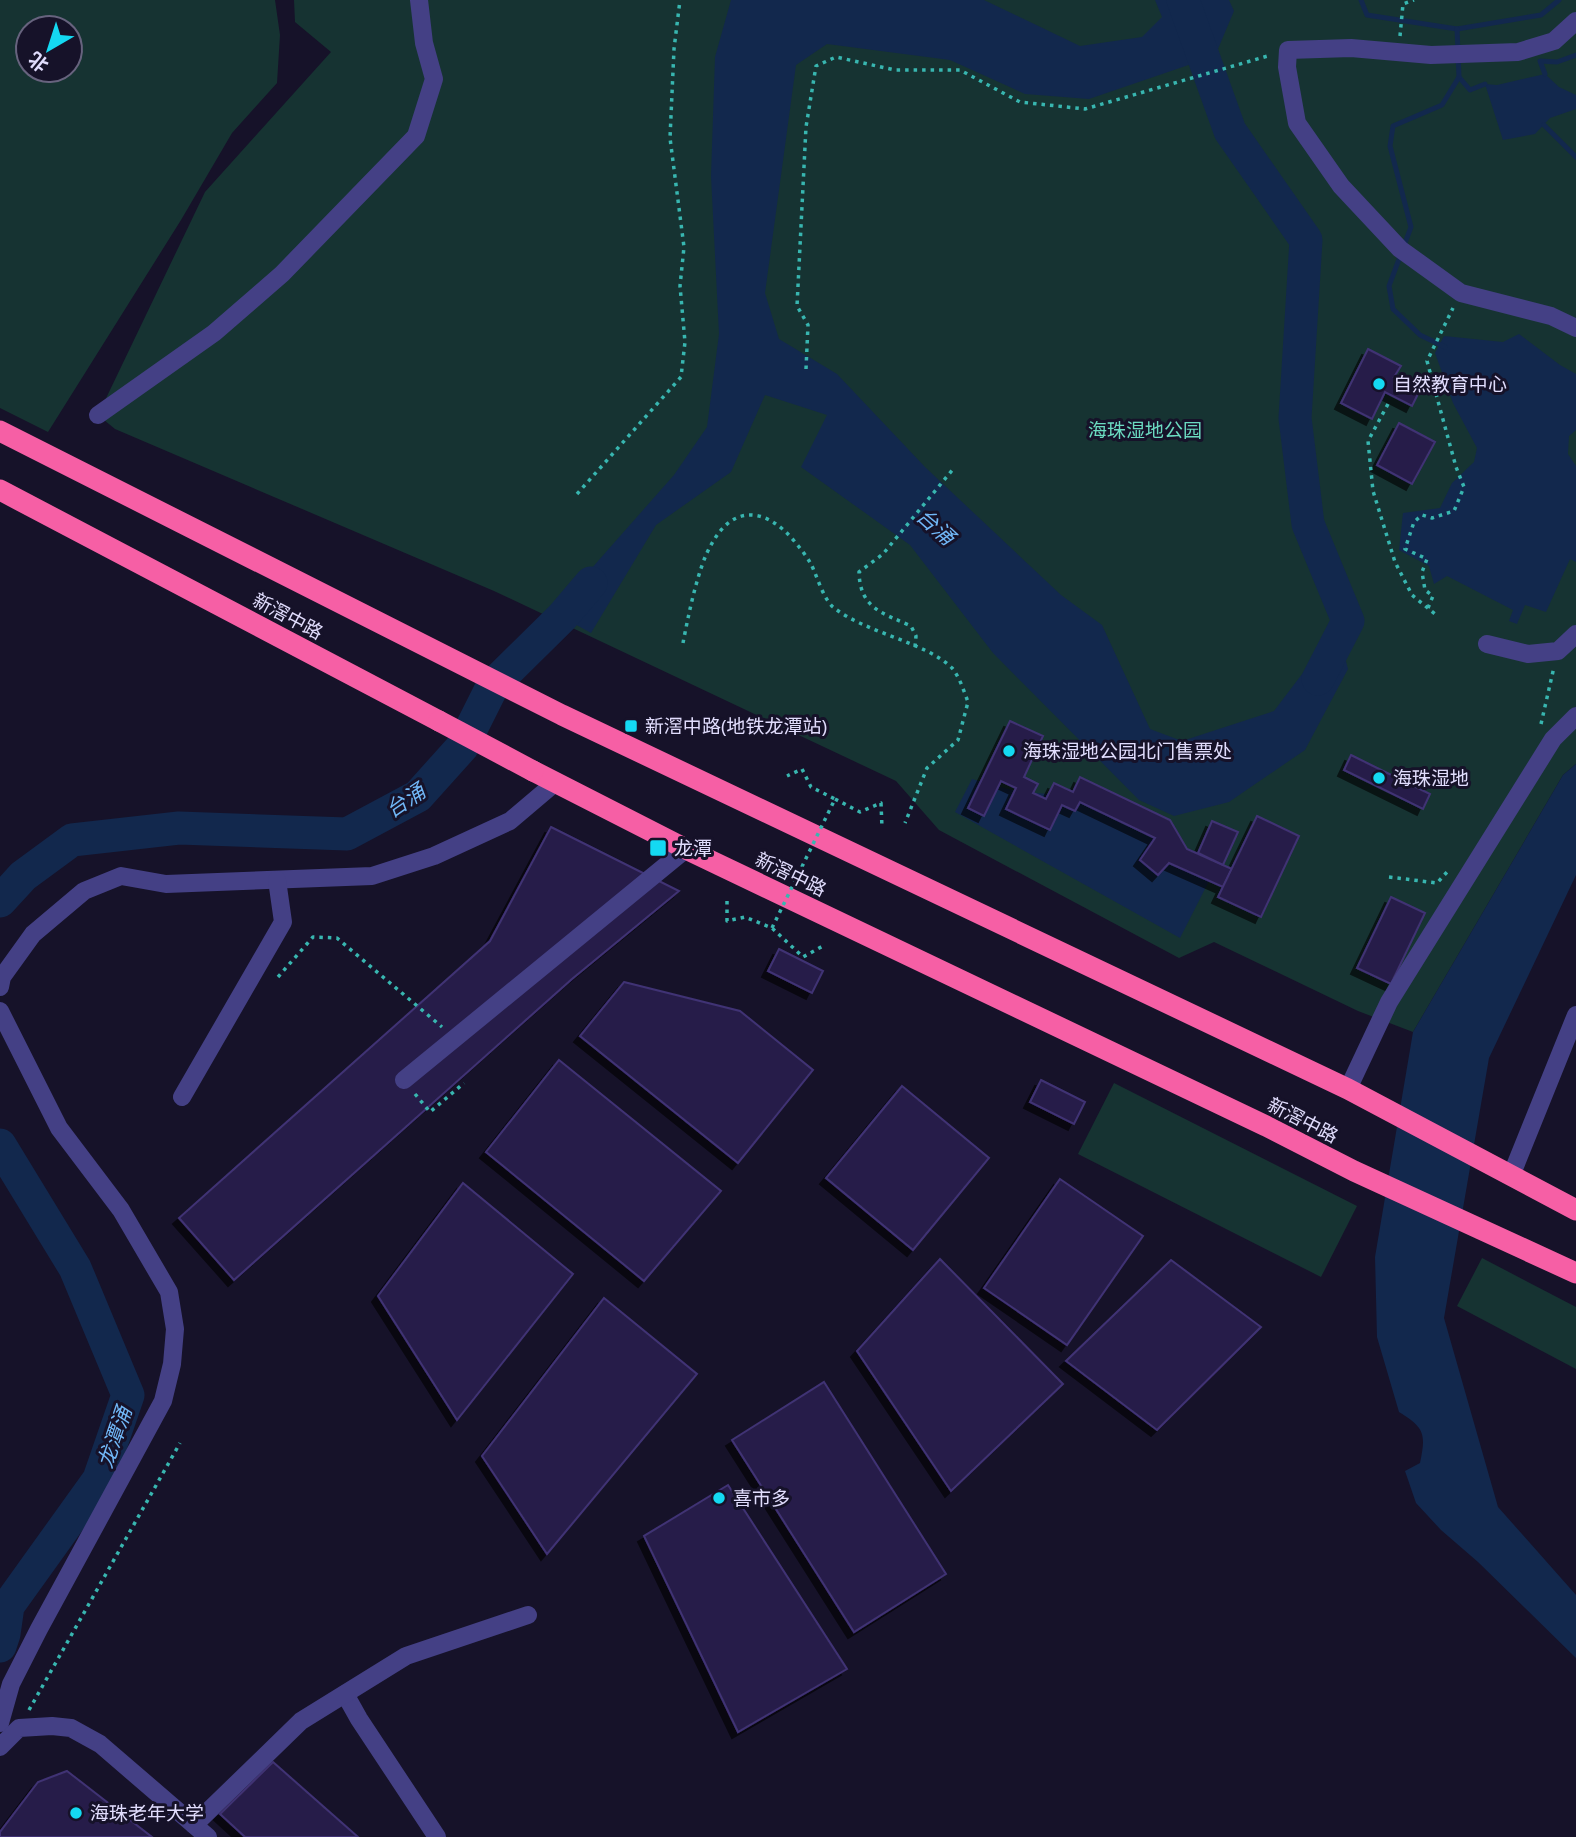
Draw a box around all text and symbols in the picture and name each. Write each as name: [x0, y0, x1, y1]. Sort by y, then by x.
north arrow: [14, 14, 84, 84]
text: 北: [23, 46, 54, 78]
place label: 自然教育中心: [1393, 371, 1507, 397]
marker: 自然教育中心: [1371, 376, 1387, 392]
park label: 海珠湿地公园: [1088, 417, 1202, 443]
water label: 台涌: [911, 502, 962, 552]
street label: 新滘中路: [248, 587, 328, 645]
place label: 新滘中路(地铁龙潭站): [645, 713, 827, 739]
marker: 新滘中路(地铁龙潭站): [623, 718, 639, 734]
place label: 海珠湿地公园北门售票处: [1023, 738, 1232, 764]
marker: 海珠湿地公园北门售票处: [1001, 743, 1017, 759]
place label: 海珠湿地: [1393, 765, 1469, 791]
marker: 海珠湿地: [1371, 770, 1387, 786]
water label: 台涌: [380, 776, 432, 823]
place label: 龙潭: [674, 835, 712, 861]
marker: 龙潭: [648, 838, 668, 858]
street label: 新滘中路: [751, 846, 831, 902]
street label: 新滘中路: [1263, 1091, 1343, 1149]
water label: 龙潭涌: [91, 1401, 138, 1471]
place label: 喜市多: [733, 1485, 790, 1511]
marker: 喜市多: [711, 1490, 727, 1506]
place label: 海珠老年大学: [90, 1800, 204, 1826]
marker: 海珠老年大学: [68, 1805, 84, 1821]

